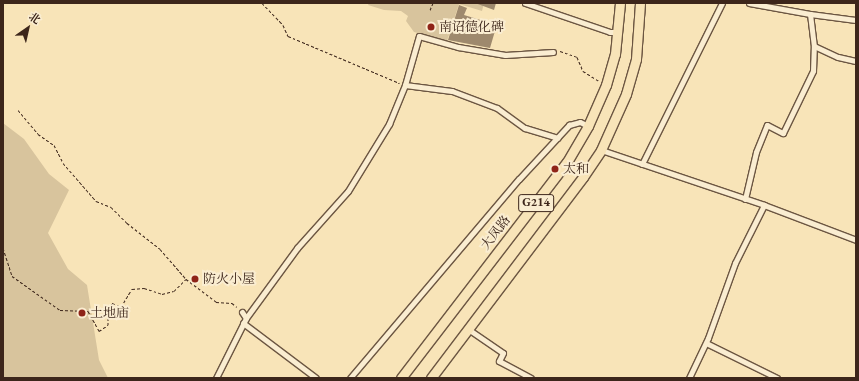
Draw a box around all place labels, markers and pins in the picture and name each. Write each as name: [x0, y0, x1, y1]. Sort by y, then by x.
place label: 南诏德化碑: [439, 19, 504, 35]
marker: 南诏德化碑: [426, 22, 436, 32]
place label: 太和: [563, 161, 589, 177]
marker: 太和: [550, 164, 560, 174]
place label: 防火小屋: [203, 271, 255, 287]
marker: 防火小屋: [190, 274, 200, 284]
place label: 土地庙: [90, 305, 129, 321]
marker: 土地庙: [77, 308, 87, 318]

